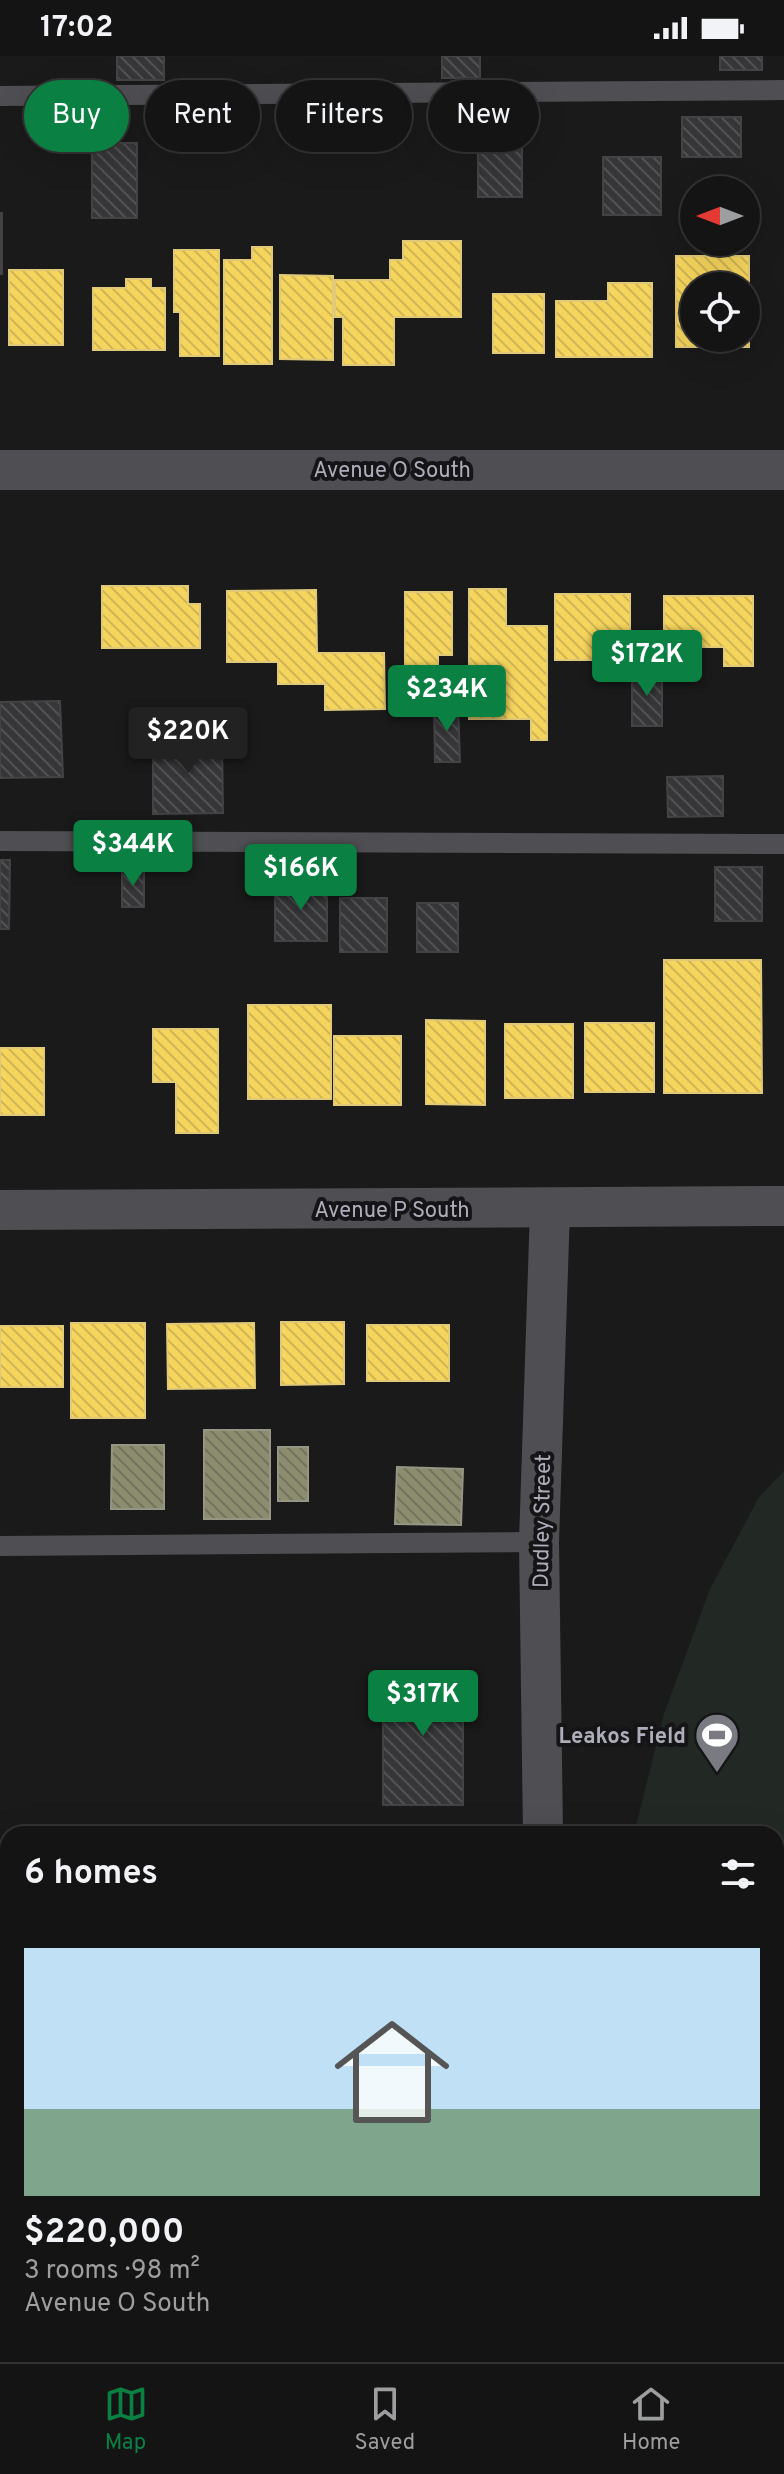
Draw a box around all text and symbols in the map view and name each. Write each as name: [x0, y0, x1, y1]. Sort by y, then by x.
text: 17:02: [40, 10, 113, 47]
chip: Buy: [24, 80, 129, 152]
chip: Rent: [145, 80, 260, 152]
chip: Filters: [276, 80, 412, 152]
chip: New: [428, 80, 539, 152]
north arrow: [680, 176, 760, 256]
map controls: [680, 176, 760, 352]
button: locate: [680, 272, 760, 352]
street label: Avenue O South: [313, 458, 471, 485]
pin: $172K: [591, 630, 703, 698]
text: $172K: [610, 639, 684, 672]
pin: $234K: [391, 665, 503, 733]
text: $234K: [406, 674, 488, 707]
pin: $220K: [132, 707, 244, 775]
text: $220K: [147, 716, 230, 749]
pin: $344K: [77, 820, 189, 888]
text: $344K: [91, 829, 175, 862]
pin: $166K: [245, 844, 357, 912]
text: $166K: [263, 853, 339, 886]
street label: Avenue P South: [314, 1198, 470, 1225]
street label: Dudley Street: [529, 1454, 558, 1588]
pin: $317K: [367, 1670, 479, 1738]
text: $317K: [386, 1679, 460, 1712]
sports icon: Leakos Field: [693, 1711, 741, 1774]
place label: Leakos Field: [559, 1724, 686, 1751]
icon: filters: [716, 1852, 760, 1896]
text: 6 homes: [24, 1853, 158, 1896]
icon: home: [320, 2000, 464, 2144]
text: $220,000: [24, 2212, 184, 2255]
text: 3 rooms · 98 m²: [24, 2255, 200, 2288]
text: Avenue O South: [24, 2288, 210, 2321]
tab: Map: [104, 2382, 148, 2457]
tab: Saved: [355, 2382, 415, 2457]
tab: Home: [622, 2382, 680, 2457]

